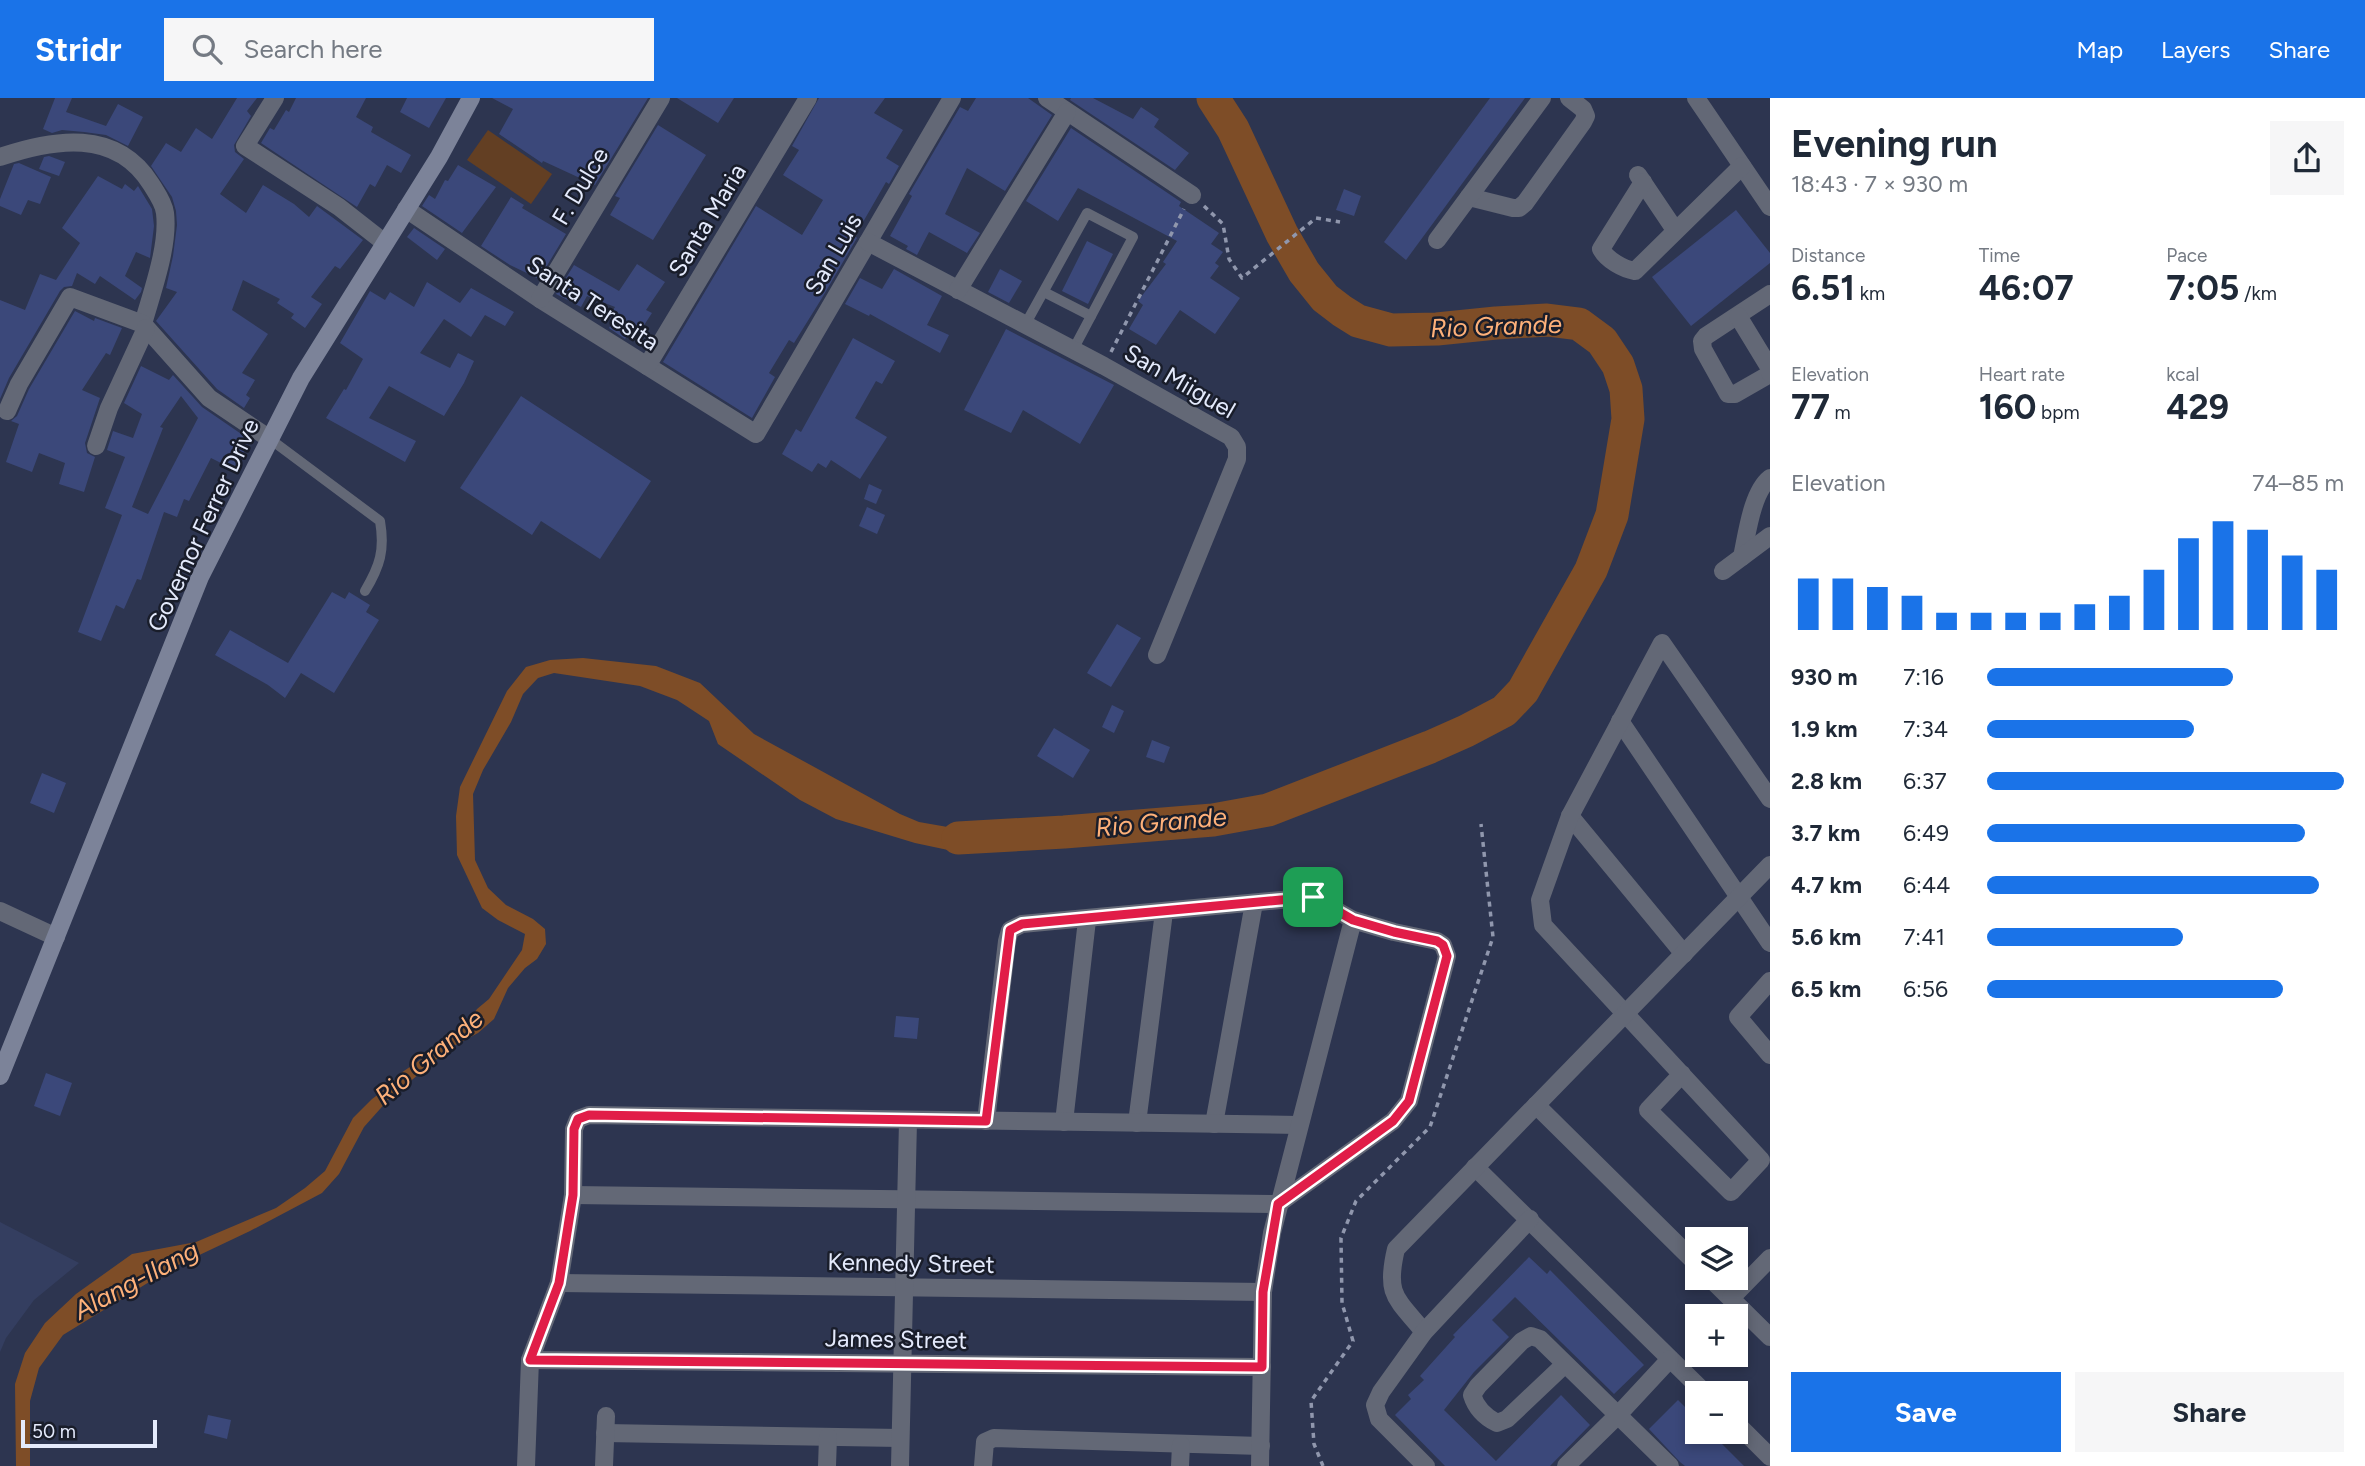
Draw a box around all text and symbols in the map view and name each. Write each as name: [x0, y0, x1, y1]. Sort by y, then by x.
search box: [164, 18, 654, 81]
text: Stridr: [35, 30, 122, 69]
icon: search: [188, 30, 226, 68]
text: Search here: [244, 33, 383, 65]
text: Map: [2076, 35, 2123, 64]
text: Layers: [2161, 35, 2230, 64]
text: Share: [2268, 35, 2330, 64]
text: Evening run: [1791, 121, 1998, 167]
button: share: [2270, 121, 2344, 195]
street label: F. Dulce: [546, 142, 614, 230]
street label: Santa Maria: [662, 159, 752, 281]
text: 18:43 · 7 × 930 m: [1791, 170, 1968, 198]
street label: San Luis: [798, 208, 868, 300]
text: Distance: [1791, 244, 1865, 267]
text: Time: [1979, 244, 2020, 267]
text: Pace: [2166, 244, 2207, 267]
street label: Santa Teresita: [522, 250, 664, 356]
text: 6.51: [1791, 267, 1855, 309]
text: 46:07: [1979, 267, 2074, 309]
text: 7:05: [2166, 267, 2239, 309]
text: km: [1855, 282, 1885, 305]
text: /km: [2239, 282, 2277, 305]
water label: Rio Grande: [1430, 308, 1562, 344]
street label: San Miiguel: [1119, 338, 1241, 424]
text: Elevation: [1791, 363, 1869, 386]
text: Heart rate: [1979, 363, 2065, 386]
text: kcal: [2166, 363, 2200, 386]
text: 77: [1791, 386, 1830, 428]
text: 160: [1979, 386, 2036, 428]
text: 429: [2166, 386, 2229, 428]
text: m: [1830, 401, 1851, 424]
text: bpm: [2036, 401, 2080, 424]
street label: Governor Ferrer Drive: [141, 414, 265, 636]
text: Elevation: [1791, 469, 1886, 497]
text: 74–85 m: [2252, 469, 2344, 497]
text: 930 m: [1791, 663, 1858, 691]
text: 7:16: [1903, 663, 1944, 691]
text: 1.9 km: [1791, 715, 1858, 743]
text: 7:34: [1903, 715, 1948, 743]
text: 2.8 km: [1791, 767, 1862, 795]
text: 6:37: [1903, 767, 1947, 795]
water label: Rio Grande: [1094, 800, 1228, 844]
text: 3.7 km: [1791, 819, 1860, 847]
text: 6:49: [1903, 819, 1949, 847]
pin: [1283, 867, 1343, 927]
text: 4.7 km: [1791, 871, 1862, 899]
text: 6:44: [1903, 871, 1950, 899]
icon: arrive: [1294, 878, 1332, 916]
text: 5.6 km: [1791, 923, 1861, 951]
text: 7:41: [1903, 923, 1945, 951]
text: 6.5 km: [1791, 975, 1861, 1003]
text: 6:56: [1903, 975, 1948, 1003]
water label: Rio Grande: [368, 1002, 490, 1112]
map controls: [1685, 1227, 1748, 1444]
button: layers: [1685, 1227, 1748, 1290]
water label: Alang-Ilang: [67, 1234, 204, 1327]
street label: Kennedy Street: [827, 1247, 995, 1279]
button: +: [1685, 1304, 1748, 1367]
street label: James Street: [825, 1323, 967, 1355]
button: Save: [1791, 1372, 2061, 1452]
button: Share: [2075, 1372, 2344, 1452]
button: −: [1685, 1381, 1748, 1444]
scale bar: [21, 1417, 158, 1449]
text: 50 m: [32, 1420, 76, 1443]

